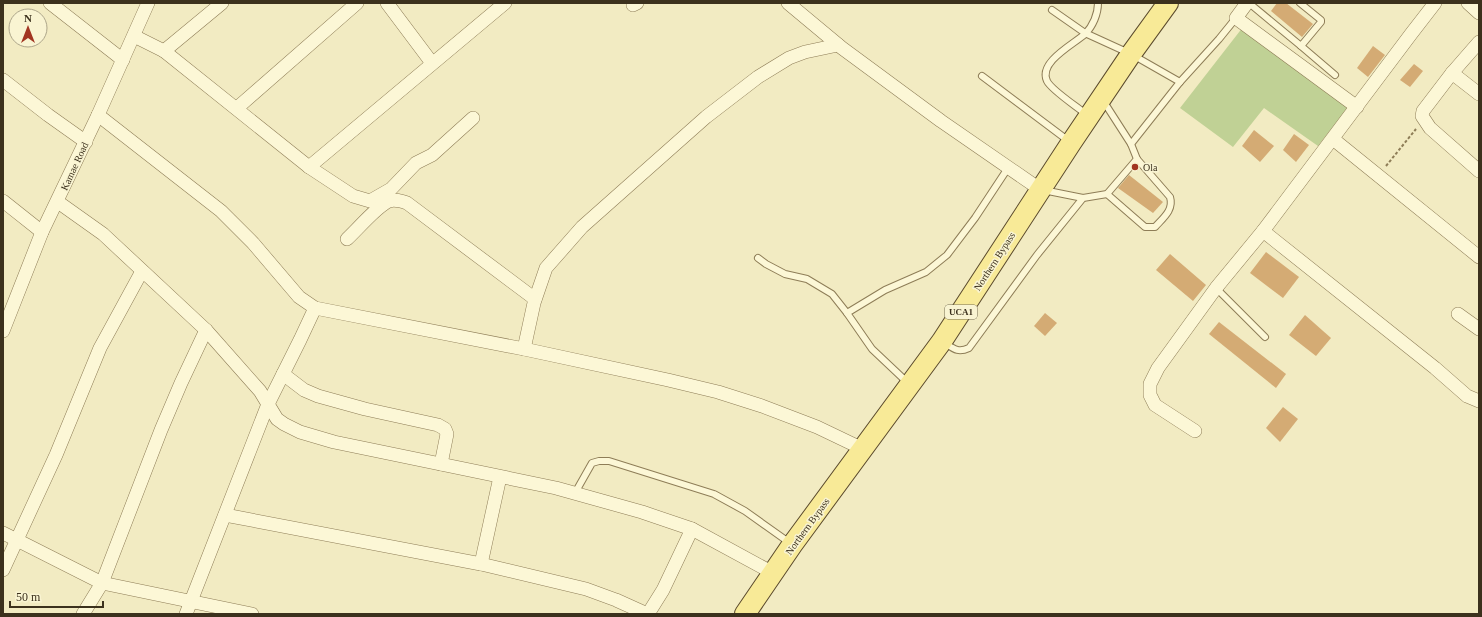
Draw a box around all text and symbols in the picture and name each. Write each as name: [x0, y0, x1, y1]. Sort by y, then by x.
north arrow: [8, 8, 48, 48]
text: N: [24, 12, 32, 24]
street label: Kamae Road: [58, 140, 90, 192]
marker: Ola: [1130, 162, 1140, 172]
place label: Ola: [1143, 162, 1158, 173]
street label: Northern Bypass: [971, 230, 1017, 293]
road number: UCA1: [945, 305, 977, 319]
street label: Northern Bypass: [783, 496, 832, 557]
scale bar: [10, 583, 103, 609]
text: 50 m: [16, 590, 41, 604]

